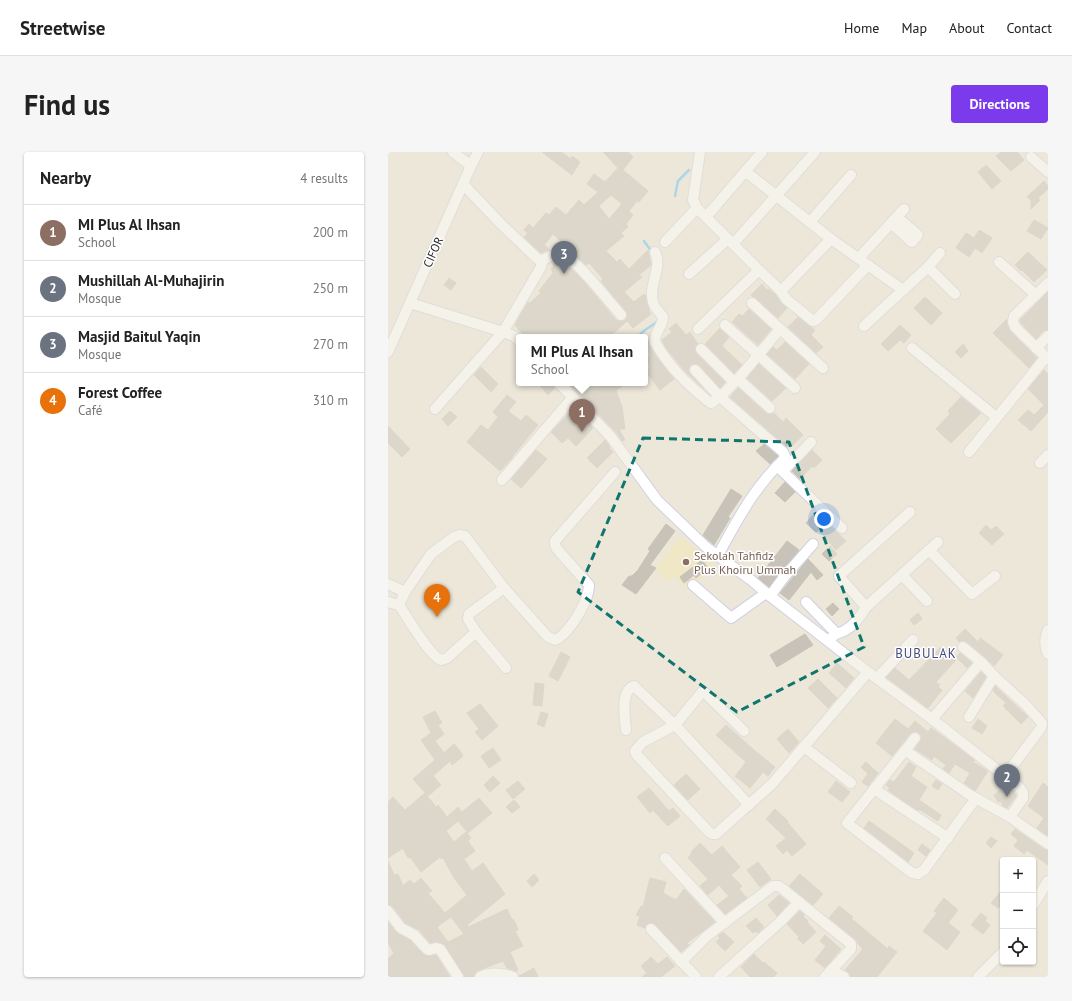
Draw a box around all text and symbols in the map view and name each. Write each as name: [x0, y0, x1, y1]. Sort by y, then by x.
text: Streetwise: [20, 16, 105, 40]
text: Home: [844, 19, 879, 37]
text: Map: [901, 19, 927, 37]
text: About: [949, 19, 985, 37]
text: Contact: [1007, 19, 1052, 37]
button: Directions: [951, 85, 1048, 123]
text: Find us: [24, 86, 110, 123]
text: Nearby: [40, 167, 91, 189]
text: 4 results: [300, 170, 348, 187]
text: MI Plus Al Ihsan: [78, 215, 180, 234]
text: 1: [49, 224, 57, 241]
text: 200 m: [313, 224, 348, 241]
text: School: [78, 234, 116, 251]
street label: CIFOR: [420, 234, 446, 270]
pin: 3: [551, 241, 577, 274]
text: Mushillah Al-Muhajirin: [78, 271, 224, 290]
text: 2: [49, 280, 57, 297]
text: 250 m: [313, 280, 348, 297]
text: Mosque: [78, 290, 121, 307]
text: Masjid Baitul Yaqin: [78, 327, 201, 346]
popup: [516, 334, 648, 386]
text: 3: [49, 336, 57, 353]
text: 270 m: [313, 336, 348, 353]
text: MI Plus Al Ihsan: [531, 342, 633, 361]
text: Mosque: [78, 346, 121, 363]
text: School: [531, 361, 568, 378]
text: Forest Coffee: [78, 383, 162, 402]
text: 4: [49, 392, 57, 409]
text: 310 m: [313, 392, 348, 409]
pin: 1: [569, 399, 595, 432]
text: Café: [78, 402, 102, 419]
your location: [814, 509, 834, 529]
place label: Sekolah Tahfidz Plus Khoiru Ummah: [694, 548, 796, 577]
marker: Sekolah Tahfidz Plus Khoiru Ummah: [681, 557, 691, 567]
pin: 4: [424, 584, 450, 617]
district label: BUBULAK: [895, 645, 957, 662]
pin: 2: [994, 764, 1020, 797]
map controls: [1000, 857, 1036, 965]
button: +: [1000, 857, 1036, 893]
button: −: [1000, 893, 1036, 929]
button: locate: [1000, 929, 1036, 965]

